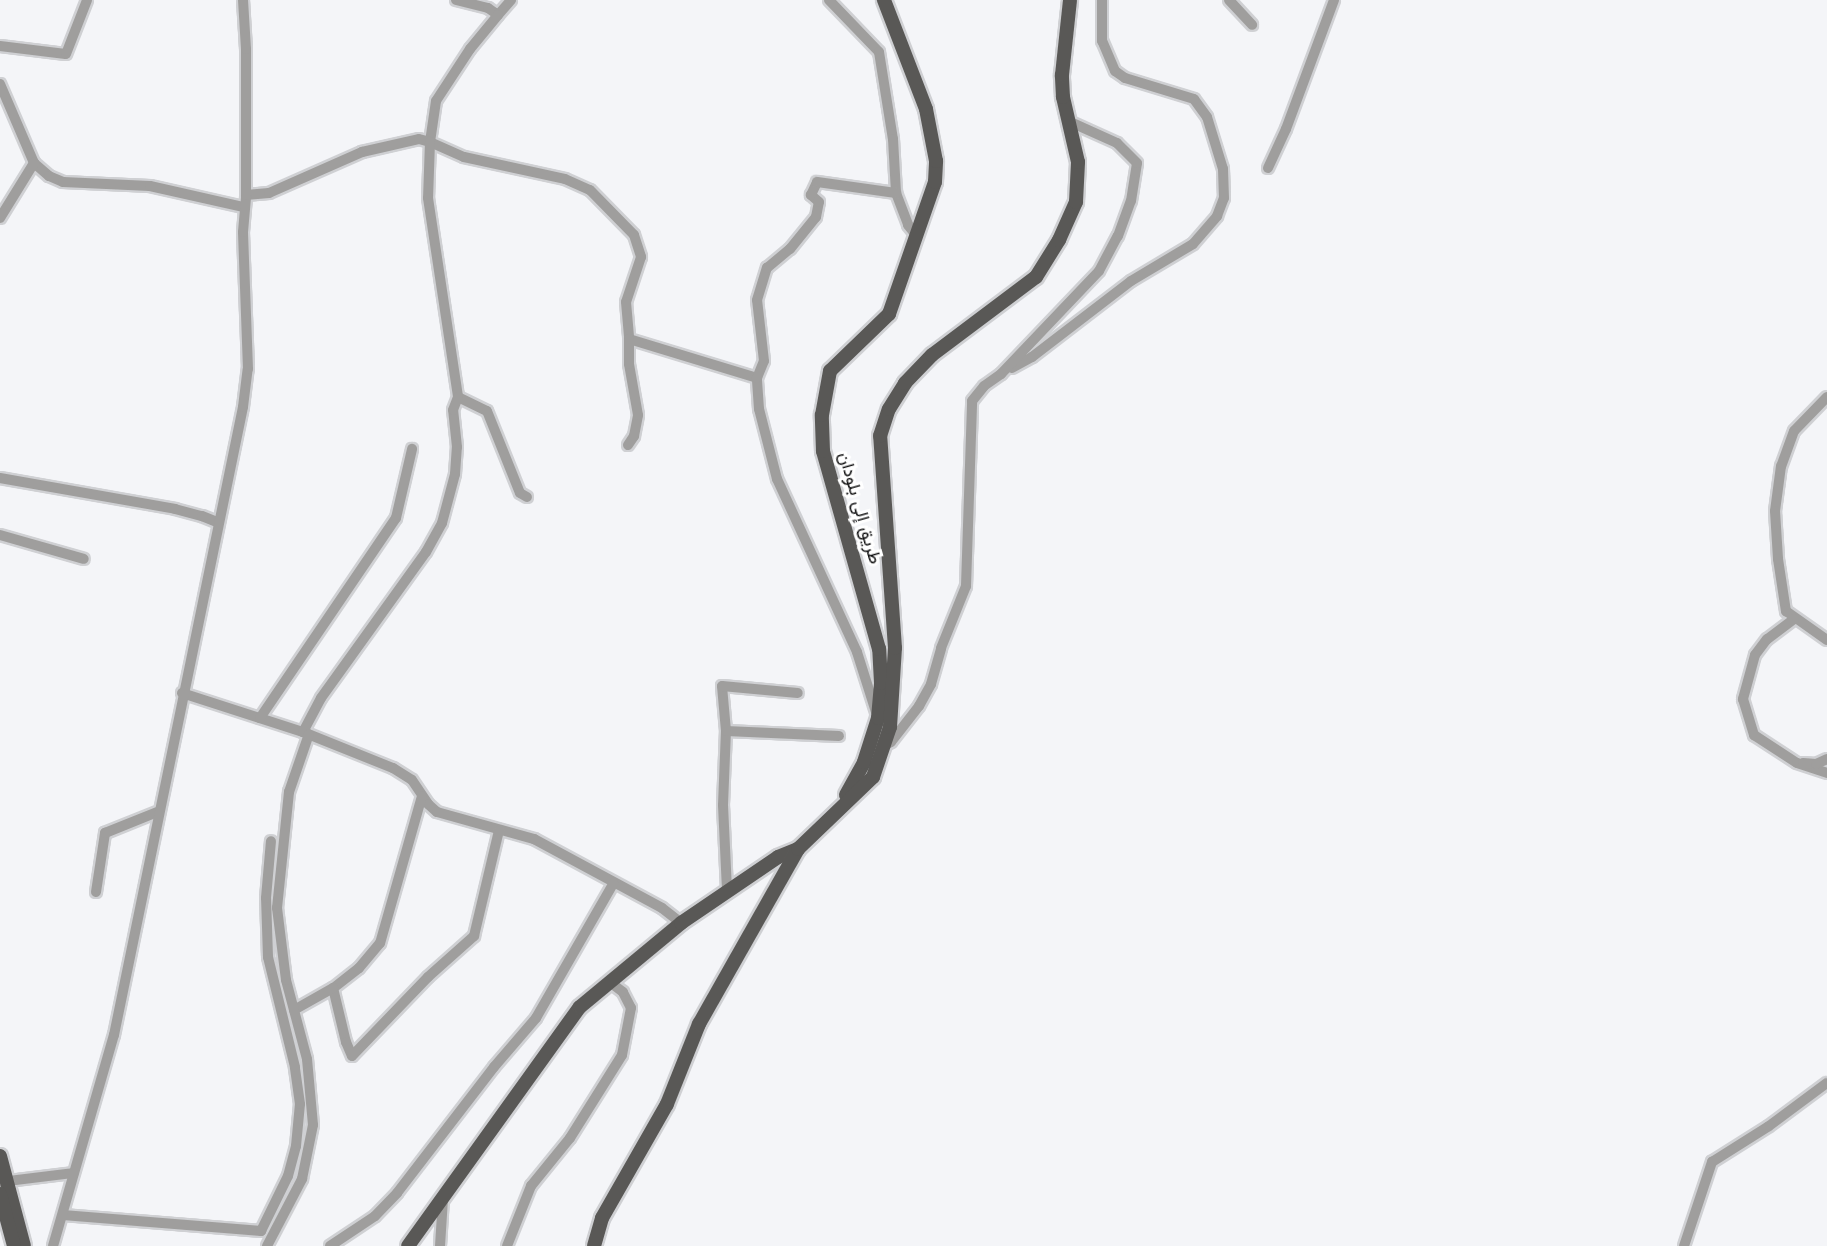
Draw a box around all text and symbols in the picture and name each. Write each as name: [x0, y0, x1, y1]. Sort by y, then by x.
street label: طريق إلى بلودان: [834, 450, 886, 566]

